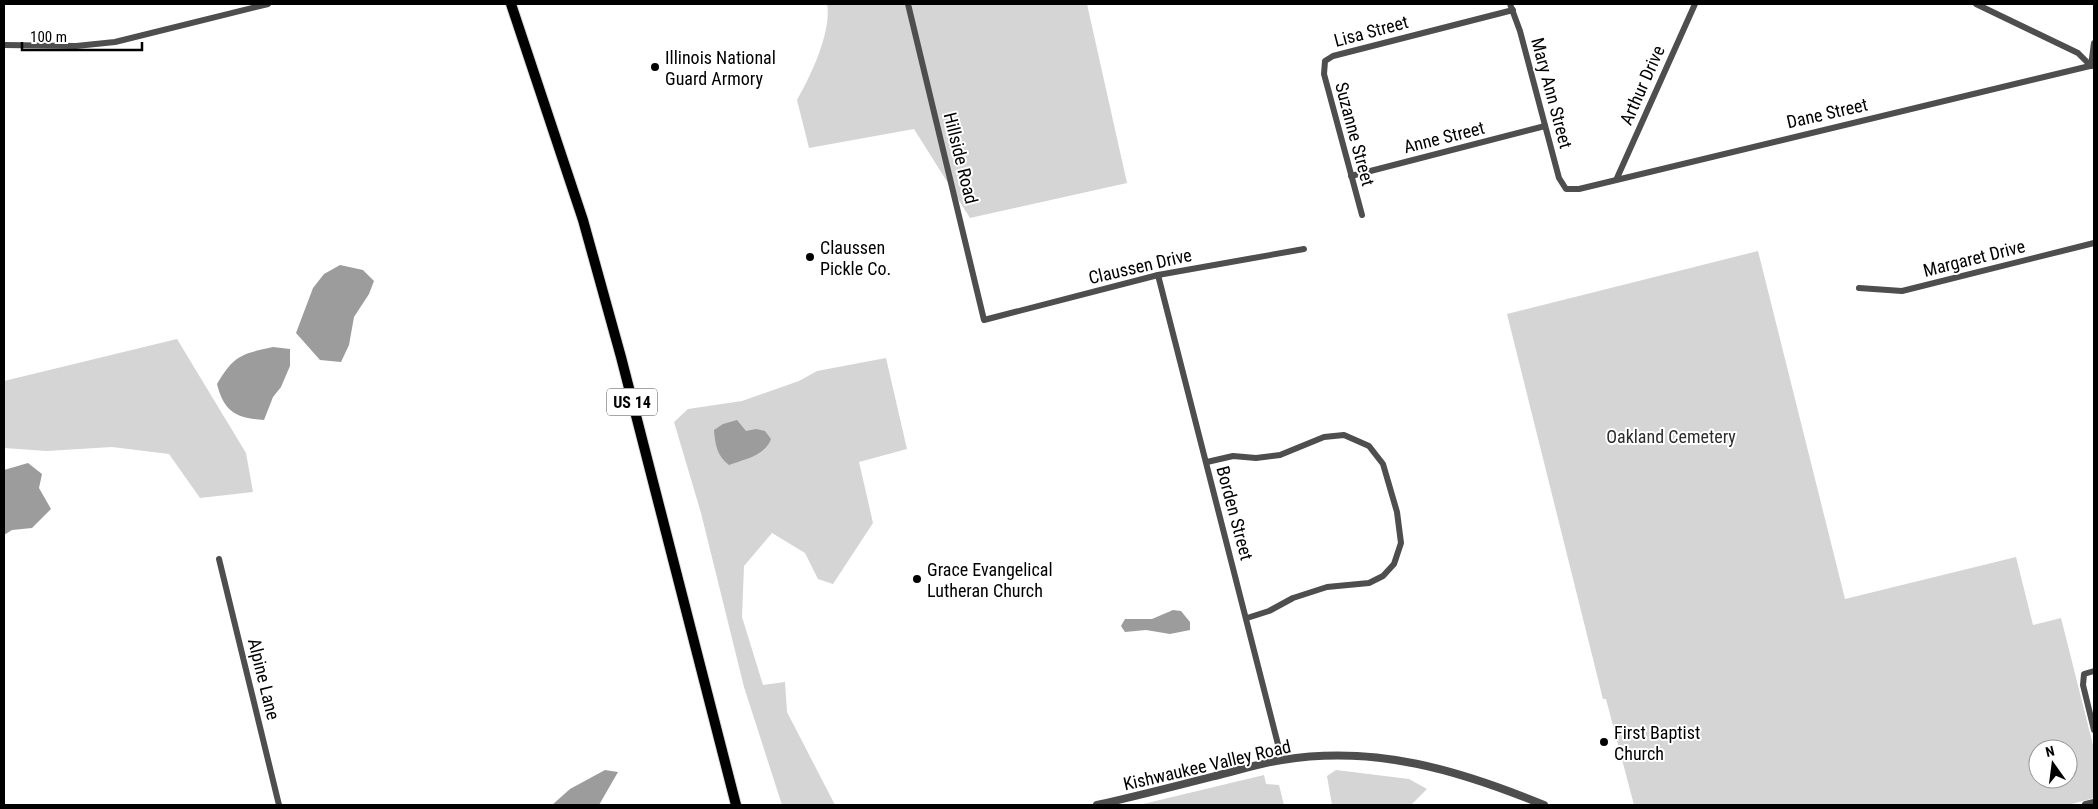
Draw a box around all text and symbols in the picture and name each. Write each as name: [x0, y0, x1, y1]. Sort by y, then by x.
street label: Lisa Street: [1332, 11, 1410, 51]
scale bar: [22, 20, 142, 52]
text: 100 m: [30, 28, 67, 46]
street label: Mary Ann Street: [1527, 35, 1577, 151]
street label: Arthur Drive: [1615, 42, 1669, 128]
place label: Illinois National Guard Armory: [665, 47, 776, 89]
marker: Illinois National Guard Armory: [649, 61, 661, 73]
street label: Suzanne Street: [1331, 80, 1379, 188]
street label: Dane Street: [1785, 94, 1869, 132]
street label: Hillside Road: [939, 110, 983, 206]
street label: Anne Street: [1401, 117, 1487, 157]
street label: Margaret Drive: [1921, 235, 2027, 281]
place label: Claussen Pickle Co.: [820, 237, 891, 279]
street label: Claussen Drive: [1086, 244, 1194, 288]
marker: Claussen Pickle Co.: [804, 251, 816, 263]
road number: US 14: [607, 388, 657, 416]
park label: Oakland Cemetery: [1606, 426, 1736, 447]
street label: Borden Street: [1212, 464, 1258, 562]
place label: Grace Evangelical Lutheran Church: [927, 559, 1053, 601]
marker: Grace Evangelical Lutheran Church: [911, 573, 923, 585]
street label: Alpine Lane: [244, 636, 284, 722]
place label: First Baptist Church: [1614, 722, 1700, 764]
street label: Kishwaukee Valley Road: [1121, 735, 1293, 795]
marker: First Baptist Church: [1598, 736, 1610, 748]
north arrow: [2028, 739, 2078, 789]
text: N: [2044, 743, 2056, 760]

